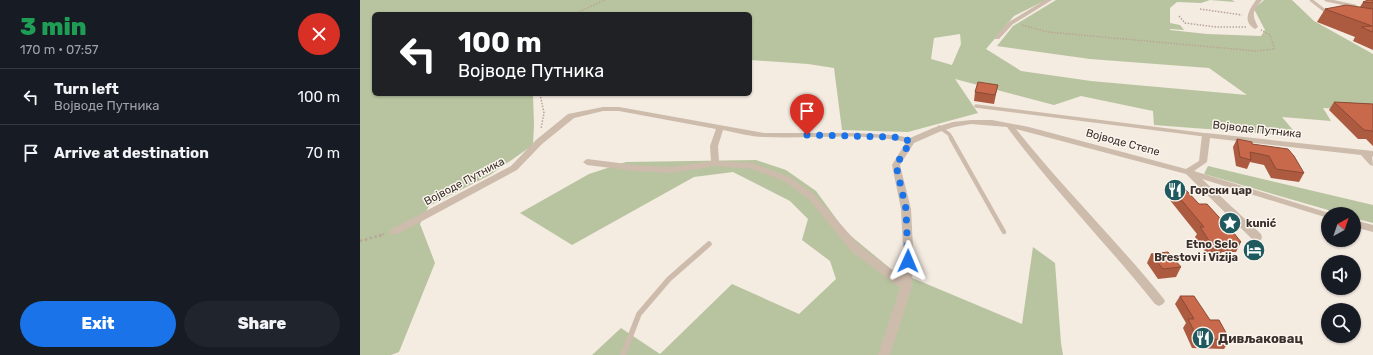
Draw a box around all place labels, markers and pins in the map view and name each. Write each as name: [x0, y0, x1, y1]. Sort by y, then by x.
pin: [790, 94, 824, 135]
restaurant icon: Горски цар: [1162, 177, 1188, 203]
place label: Горски цар: [1190, 184, 1252, 197]
place icon: kunić: [1217, 210, 1243, 236]
place label: kunić: [1246, 217, 1277, 230]
hotel icon: Etno Selo Brestovi i Vizija: [1241, 237, 1267, 263]
place label: Etno Selo Brestovi i Vizija: [1154, 238, 1238, 264]
restaurant icon: Дивљаковац: [1190, 325, 1216, 351]
place label: Дивљаковац: [1218, 331, 1303, 346]

